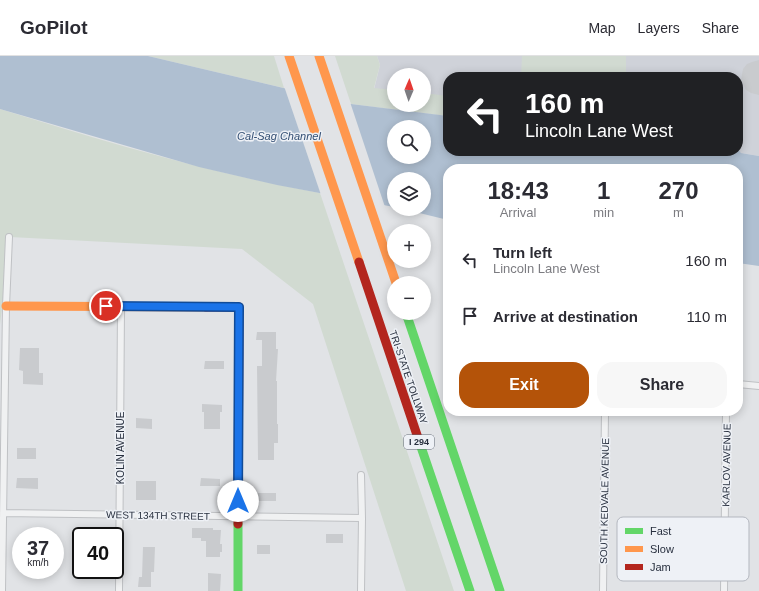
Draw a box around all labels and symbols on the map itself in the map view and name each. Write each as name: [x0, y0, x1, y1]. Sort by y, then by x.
north arrow: [387, 68, 431, 112]
water label: Cal-Sag Channel: [237, 130, 321, 142]
pin: [89, 289, 123, 323]
street label: TRI-STATE TOLLWAY: [387, 329, 430, 426]
street label: KOLIN AVENUE: [115, 411, 126, 484]
street label: KARLOV AVENUE: [720, 423, 733, 507]
road number: I 294: [404, 435, 434, 449]
street label: SOUTH KEDVALE AVENUE: [598, 438, 611, 564]
position arrow: [217, 480, 259, 522]
street label: WEST 134TH STREET: [106, 509, 210, 522]
legend: [617, 517, 749, 581]
text: Fast: [650, 525, 671, 537]
speed limit sign: 40: [72, 527, 124, 579]
text: Slow: [650, 543, 674, 555]
text: Jam: [650, 561, 671, 573]

